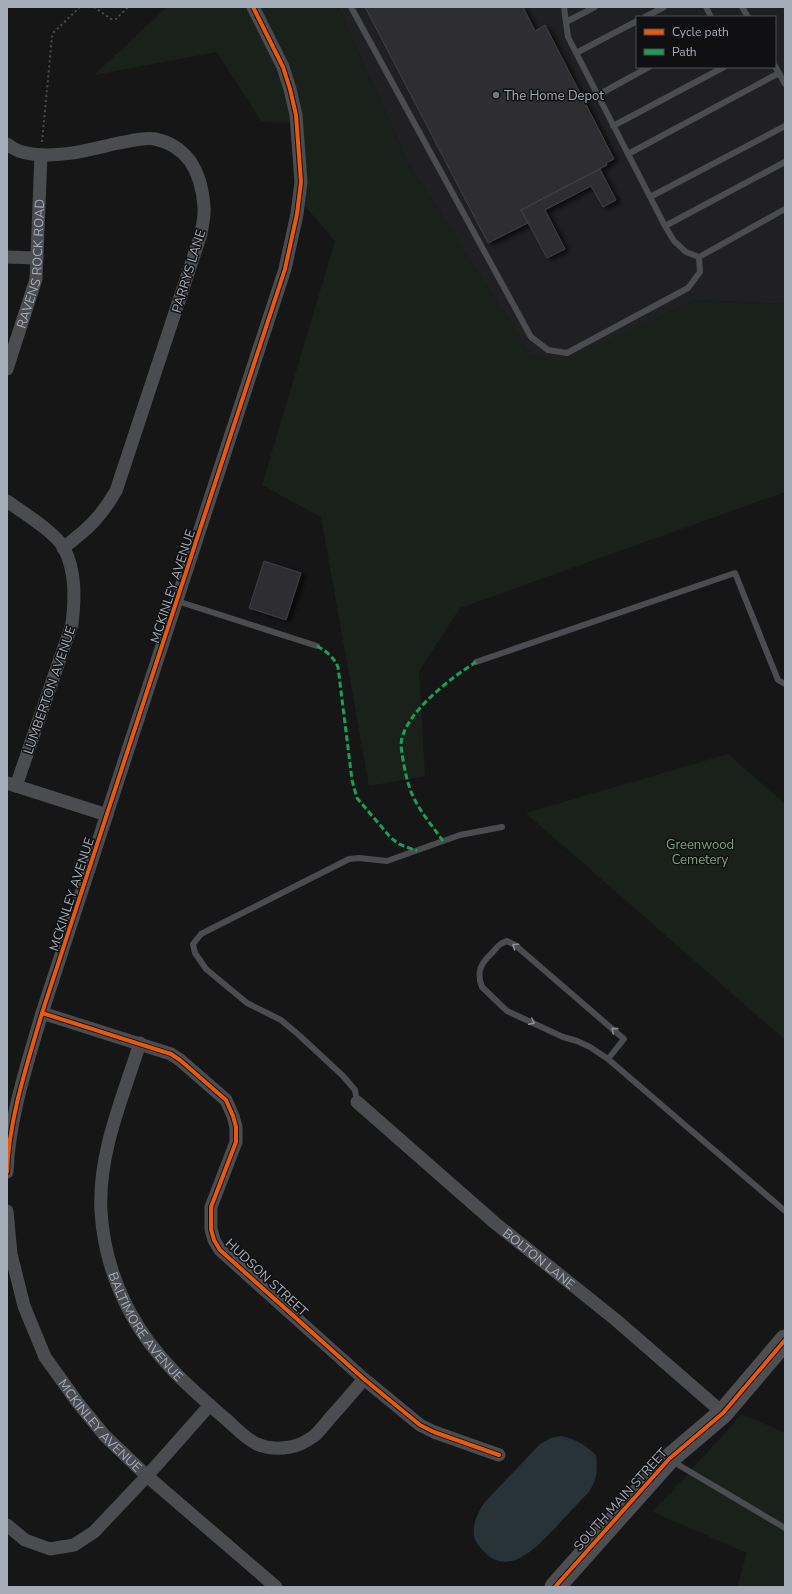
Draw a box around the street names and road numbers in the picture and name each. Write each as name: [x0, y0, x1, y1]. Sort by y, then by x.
street label: RAVENS ROCK ROAD: [13, 199, 49, 331]
street label: PARRYS LANE: [168, 227, 210, 315]
street label: MCKINLEY AVENUE: [146, 527, 200, 645]
street label: LUMBERTON AVENUE: [20, 624, 80, 757]
street label: MCKINLEY AVENUE: [45, 835, 99, 953]
street label: BOLTON LANE: [499, 1225, 578, 1294]
street label: HUDSON STREET: [221, 1235, 312, 1321]
street label: BALTIMORE AVENUE: [104, 1270, 187, 1386]
street label: MCKINLEY AVENUE: [54, 1376, 145, 1476]
street label: SOUTH MAIN STREET: [570, 1444, 672, 1555]

